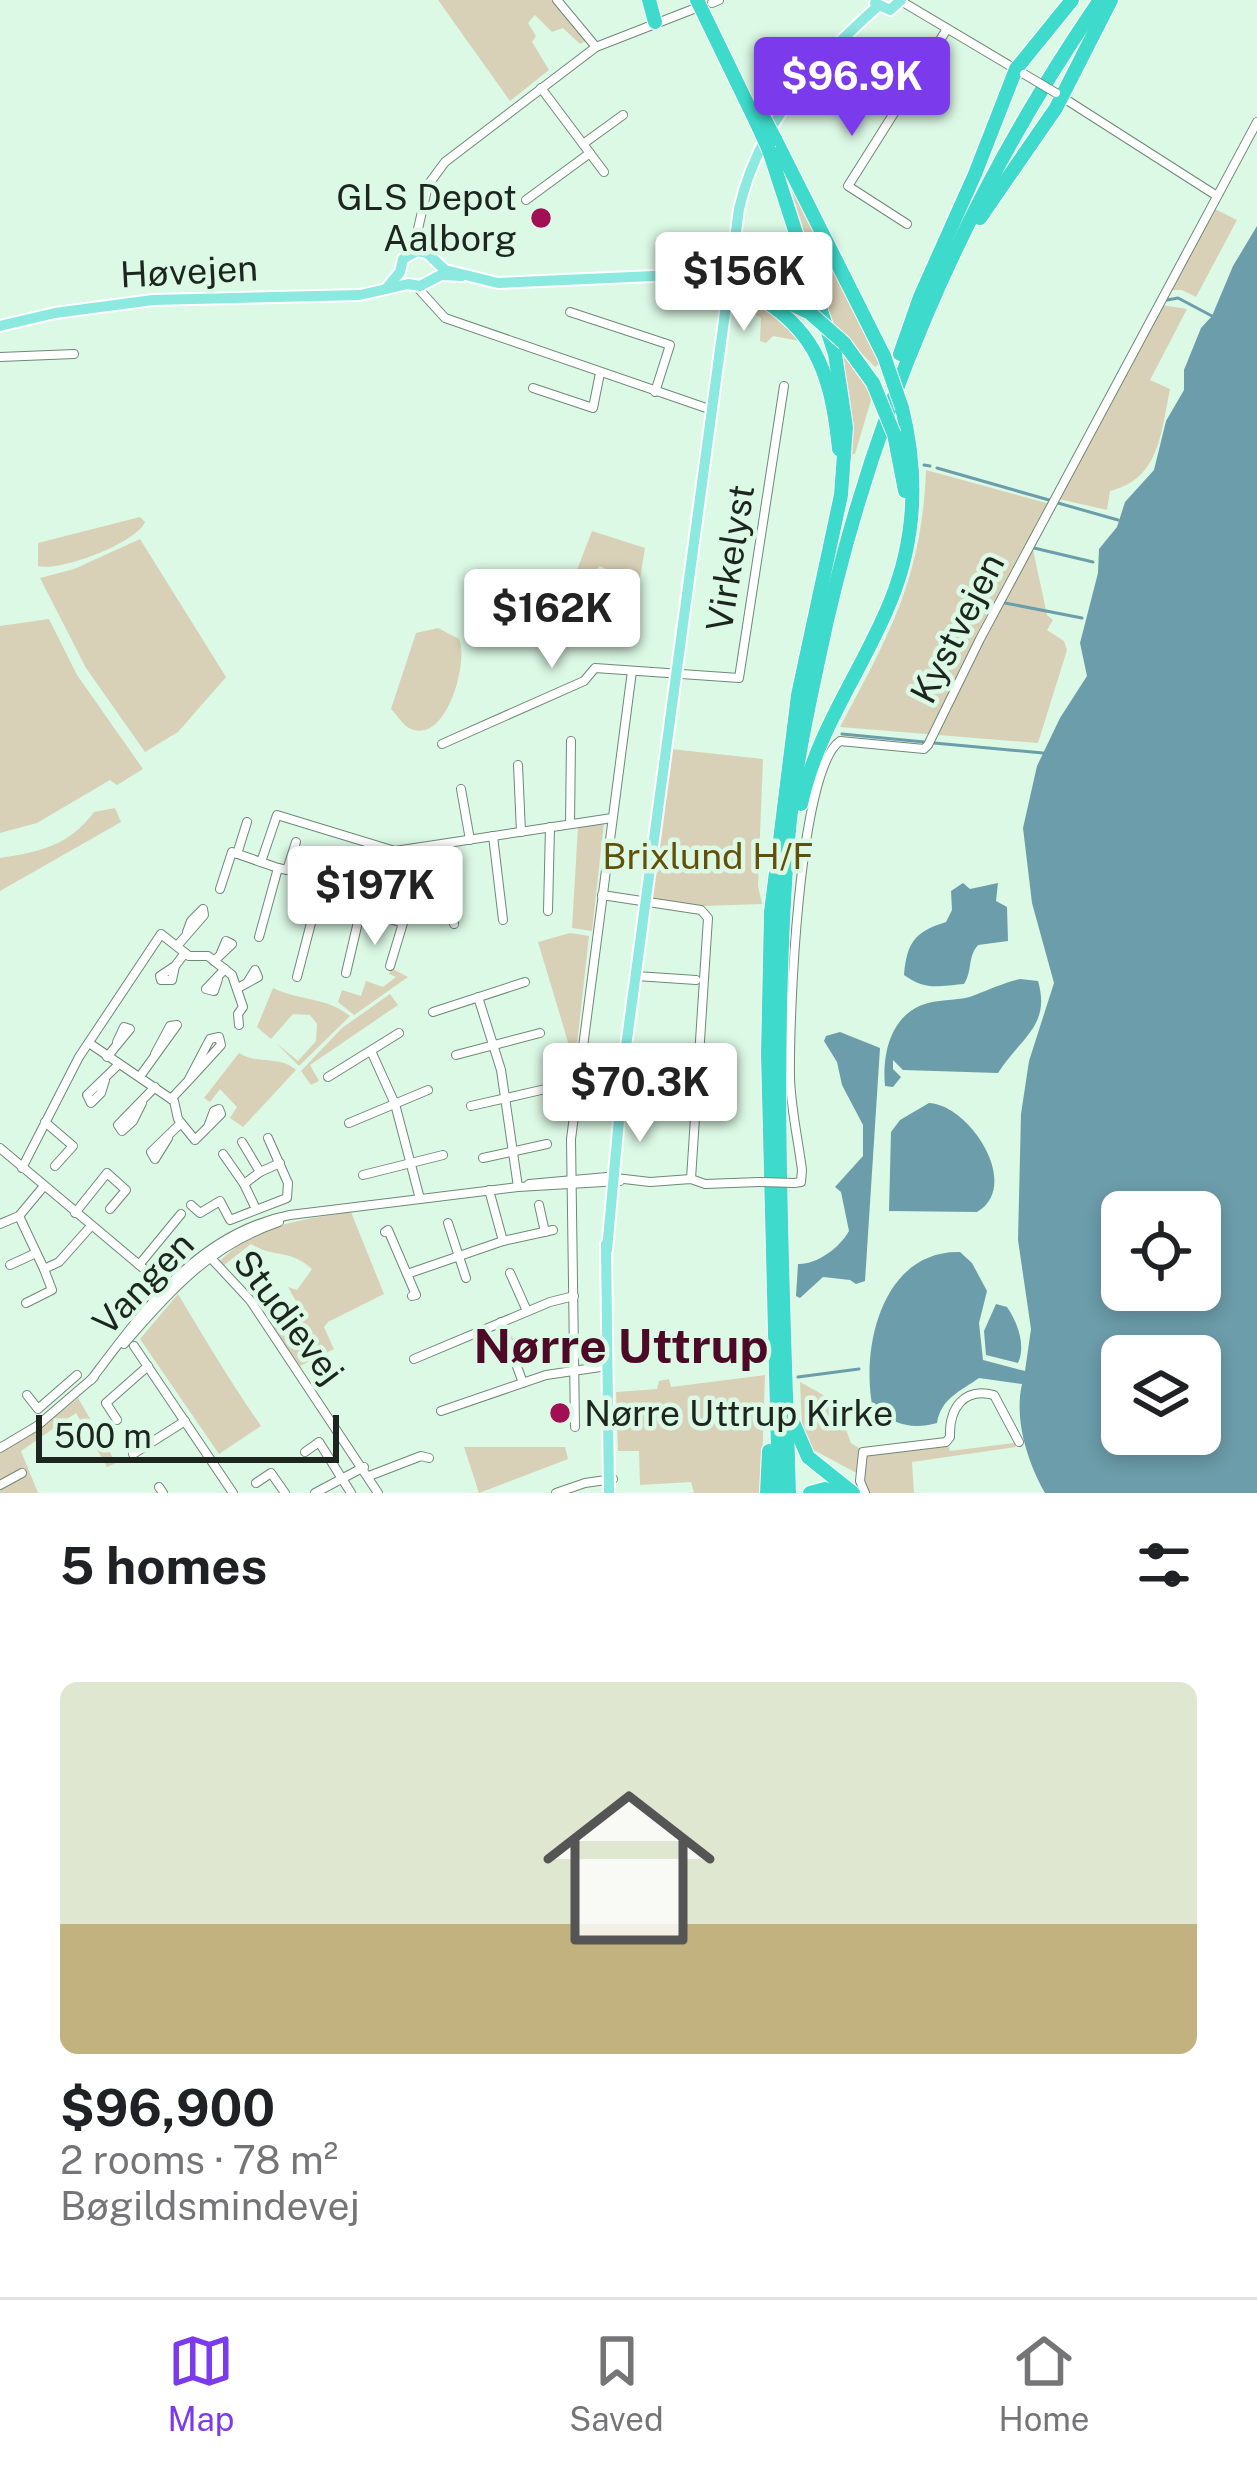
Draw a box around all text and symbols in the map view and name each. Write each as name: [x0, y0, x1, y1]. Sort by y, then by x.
pin: $96.9K: [754, 37, 950, 139]
text: $96.9K: [781, 53, 923, 99]
place label: GLS Depot Aalborg: [336, 176, 517, 259]
marker: GLS Depot Aalborg: [528, 205, 554, 231]
pin: $156K: [660, 232, 828, 334]
street label: Høvejen: [119, 246, 259, 296]
text: $156K: [682, 248, 806, 294]
street label: Virkelyst: [698, 482, 762, 634]
street label: Kystvejen: [901, 546, 1013, 710]
pin: $162K: [468, 569, 636, 671]
text: $162K: [491, 585, 613, 631]
park label: Brixlund H/F: [602, 835, 814, 877]
pin: $197K: [291, 846, 459, 948]
text: $197K: [315, 862, 435, 908]
pin: $70.3K: [542, 1043, 738, 1145]
text: $70.3K: [570, 1059, 710, 1105]
map controls: [1101, 1191, 1221, 1455]
button: locate: [1101, 1191, 1221, 1311]
street label: Vangen: [84, 1223, 202, 1343]
street label: Studievej: [225, 1242, 353, 1392]
district label: Nørre Uttrup: [473, 1317, 769, 1374]
button: layers: [1101, 1335, 1221, 1455]
place label: Nørre Uttrup Kirke: [584, 1392, 893, 1434]
marker: Nørre Uttrup Kirke: [547, 1400, 573, 1426]
scale bar: [36, 1409, 339, 1462]
text: 500 m: [54, 1417, 152, 1455]
icon: filters: [1131, 1532, 1197, 1598]
text: 5 homes: [60, 1536, 267, 1595]
icon: home: [521, 1760, 737, 1976]
text: $96,900: [60, 2078, 275, 2137]
text: 2 rooms · 78 m²: [60, 2137, 338, 2183]
text: Bøgildsmindevej: [60, 2183, 360, 2229]
tab: Map: [167, 2328, 234, 2438]
tab: Saved: [569, 2328, 664, 2438]
tab: Home: [999, 2328, 1090, 2438]

